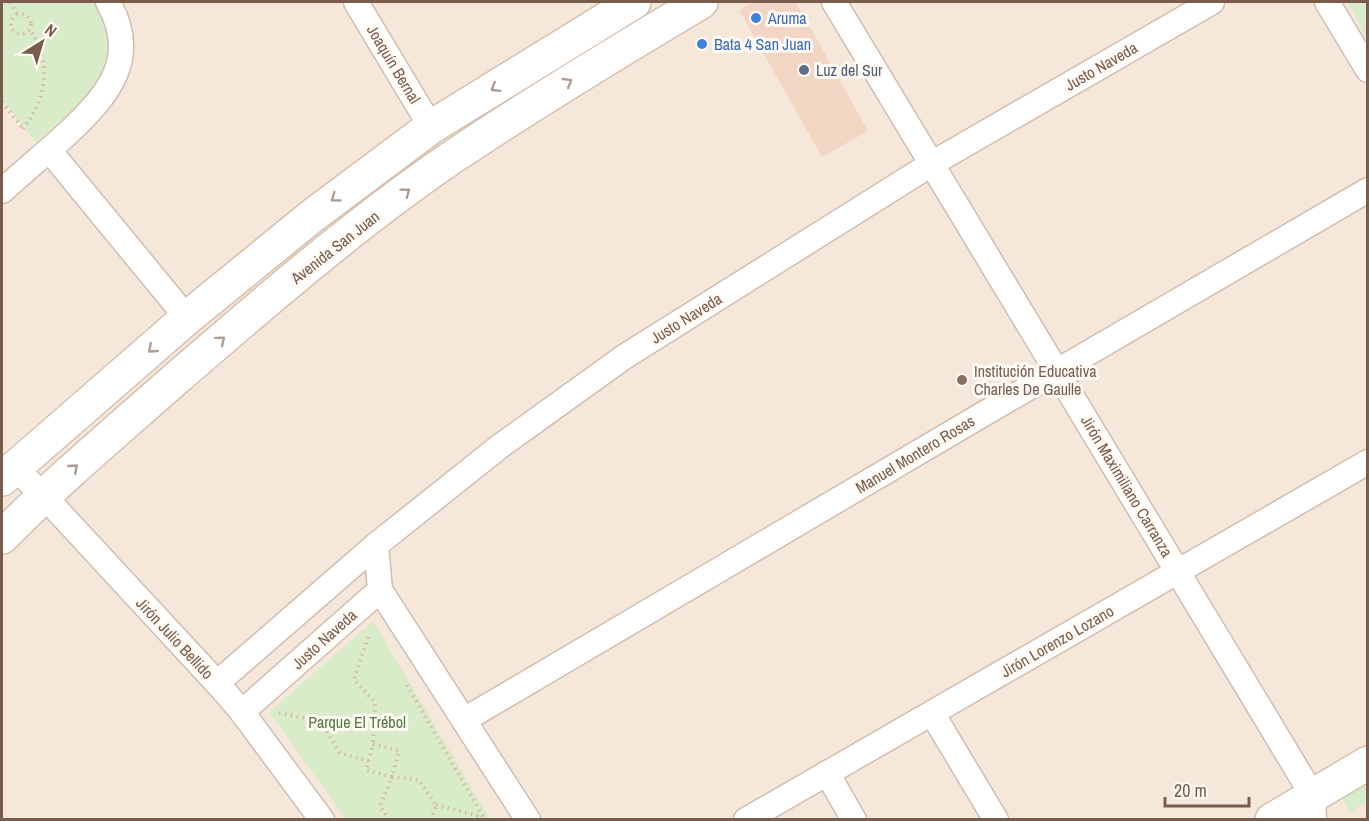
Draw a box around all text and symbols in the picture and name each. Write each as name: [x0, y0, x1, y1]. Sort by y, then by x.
place label: Aruma: [767, 7, 807, 29]
marker: Aruma: [749, 11, 763, 25]
north arrow: [12, 12, 72, 72]
text: N: [41, 18, 61, 42]
street label: Joaquín Bernal: [362, 21, 426, 108]
place label: Bata 4 San Juan: [714, 33, 811, 55]
street label: Justo Naveda: [1061, 36, 1142, 96]
marker: Bata 4 San Juan: [695, 37, 709, 51]
place label: Luz del Sur: [816, 59, 883, 81]
marker: Luz del Sur: [797, 63, 811, 77]
one-way arrow: [562, 78, 572, 90]
one-way arrow: [491, 80, 501, 92]
one-way arrow: [400, 188, 411, 199]
one-way arrow: [330, 191, 341, 202]
street label: Avenida San Juan: [285, 205, 384, 289]
street label: Justo Naveda: [646, 287, 726, 349]
one-way arrow: [214, 336, 225, 347]
one-way arrow: [148, 341, 159, 352]
place label: Institución Educativa Charles De Gaulle: [974, 360, 1097, 400]
marker: Institución Educativa Charles De Gaulle: [955, 373, 969, 387]
street label: Manuel Montero Rosas: [851, 410, 979, 498]
street label: Jirón Maximiliano Carranza: [1076, 411, 1178, 562]
one-way arrow: [67, 464, 78, 475]
street label: Jirón Julio Bellido: [131, 592, 219, 684]
street label: Jirón Lorenzo Lozano: [997, 600, 1117, 682]
street label: Justo Naveda: [287, 604, 362, 674]
park label: Parque El Trébol: [308, 711, 406, 733]
scale bar: [1165, 770, 1249, 808]
text: 20 m: [1174, 778, 1207, 803]

